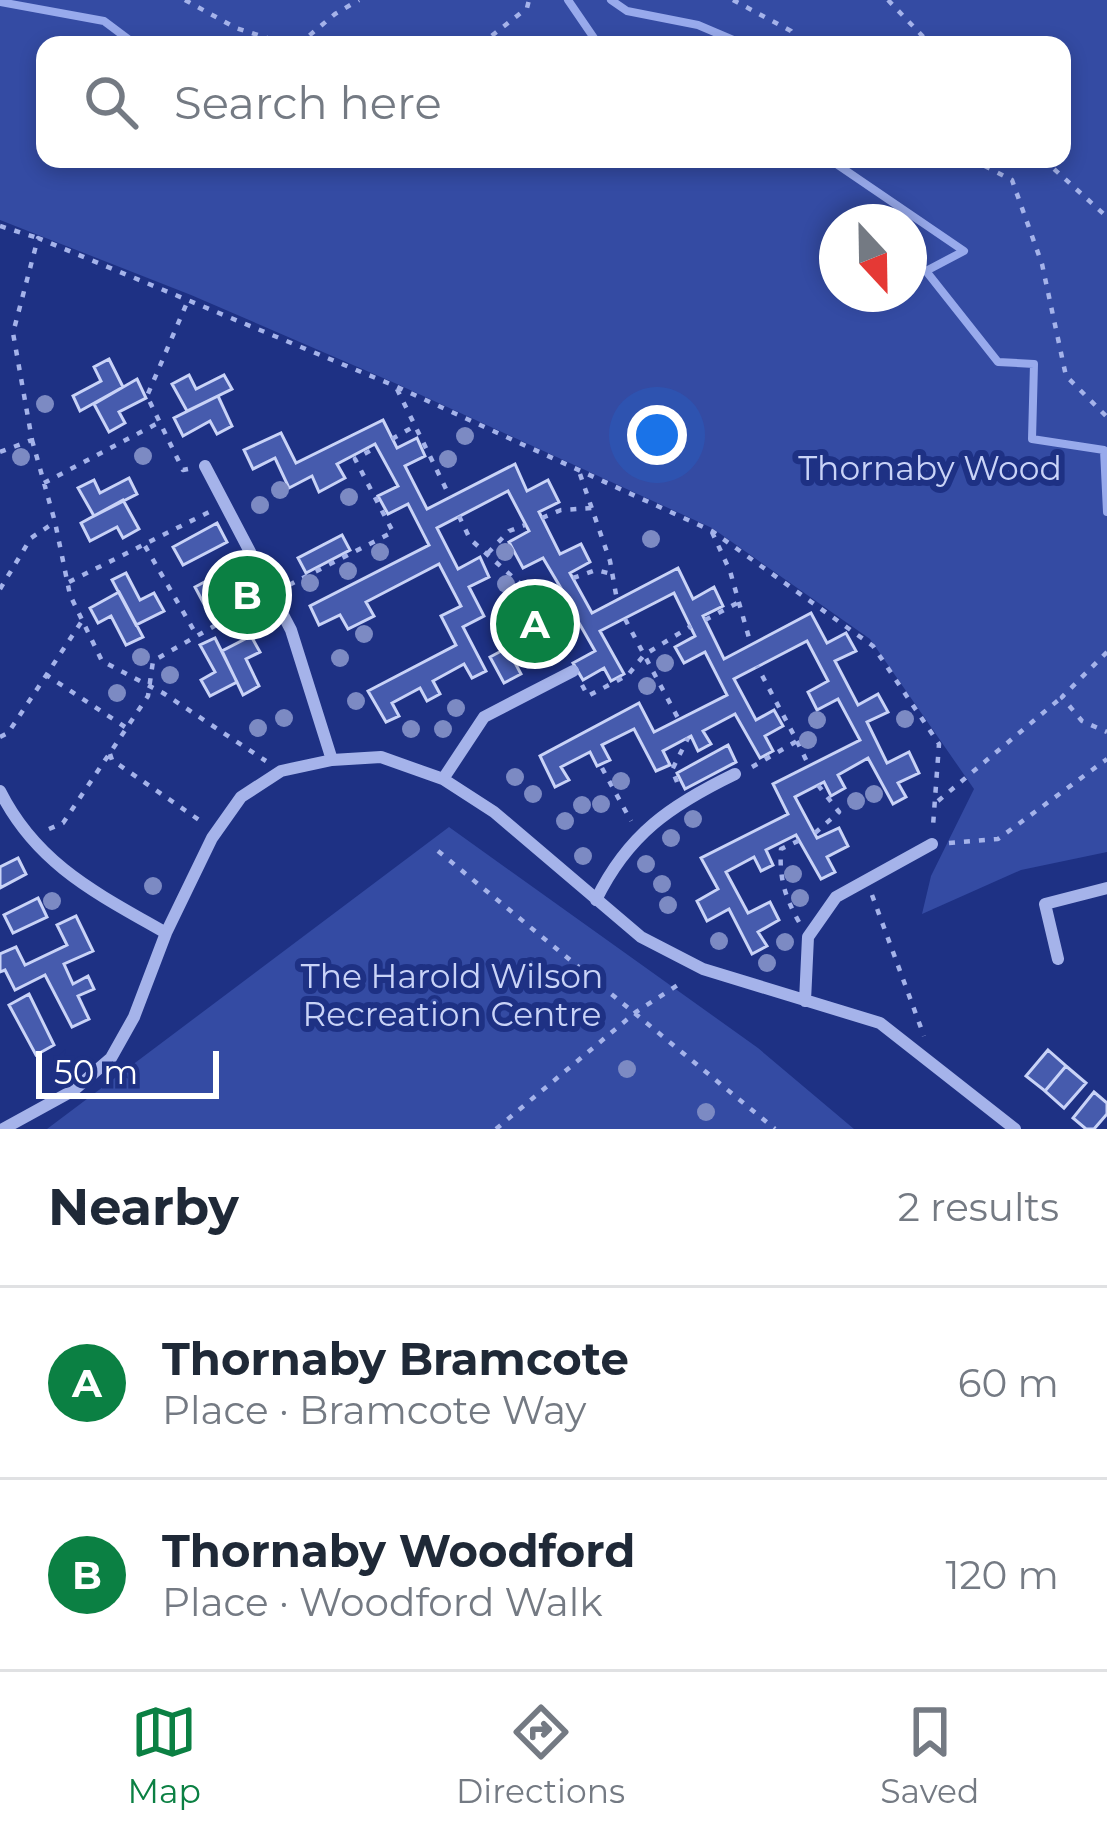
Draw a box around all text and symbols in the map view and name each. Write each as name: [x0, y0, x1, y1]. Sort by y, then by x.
search box: [36, 36, 1071, 168]
icon: search: [78, 69, 144, 135]
text: Search here: [174, 75, 442, 130]
north arrow: [819, 204, 927, 312]
your location: [627, 405, 687, 465]
park label: Thornaby Wood: [798, 448, 1062, 488]
pin: B: [208, 550, 286, 640]
pin: A: [496, 579, 574, 669]
park label: The Harold Wilson Recreation Centre: [301, 956, 603, 1034]
scale bar: [36, 1045, 219, 1098]
text: 50 m: [54, 1052, 138, 1092]
text: Nearby: [48, 1176, 239, 1238]
text: 2 results: [898, 1183, 1059, 1231]
text: Thornaby Bramcote: [162, 1331, 629, 1386]
text: A: [72, 1359, 102, 1407]
text: 60 m: [958, 1359, 1059, 1407]
text: Place · Bramcote Way: [162, 1386, 586, 1434]
text: Thornaby Woodford: [162, 1523, 635, 1578]
text: B: [72, 1551, 102, 1599]
text: 120 m: [945, 1551, 1059, 1599]
text: Place · Woodford Walk: [162, 1578, 603, 1626]
tab: Map: [128, 1699, 201, 1811]
tab: Directions: [456, 1699, 625, 1811]
tab: Saved: [880, 1699, 979, 1811]

